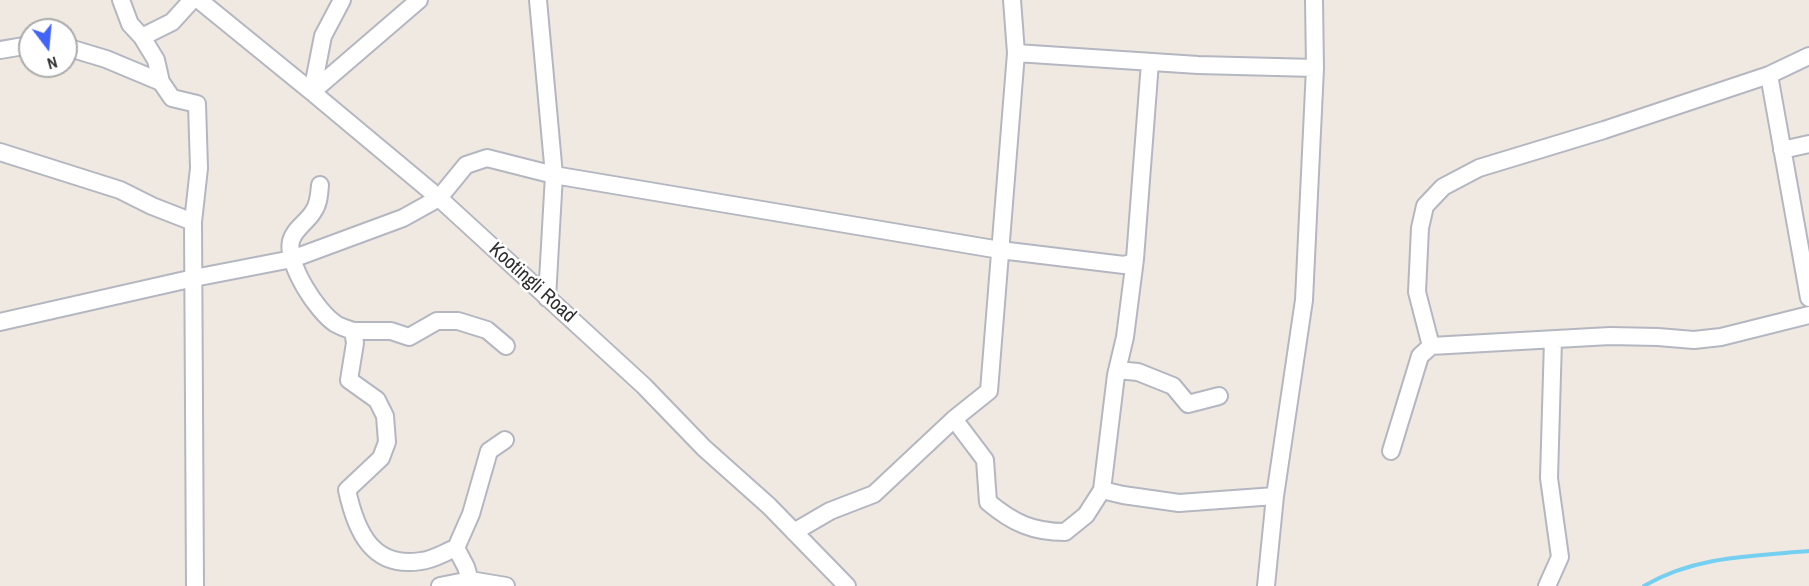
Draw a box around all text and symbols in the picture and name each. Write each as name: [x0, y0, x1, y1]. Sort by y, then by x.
north arrow: [18, 18, 78, 78]
text: N: [45, 51, 60, 75]
street label: Kootingli Road: [484, 238, 580, 328]

